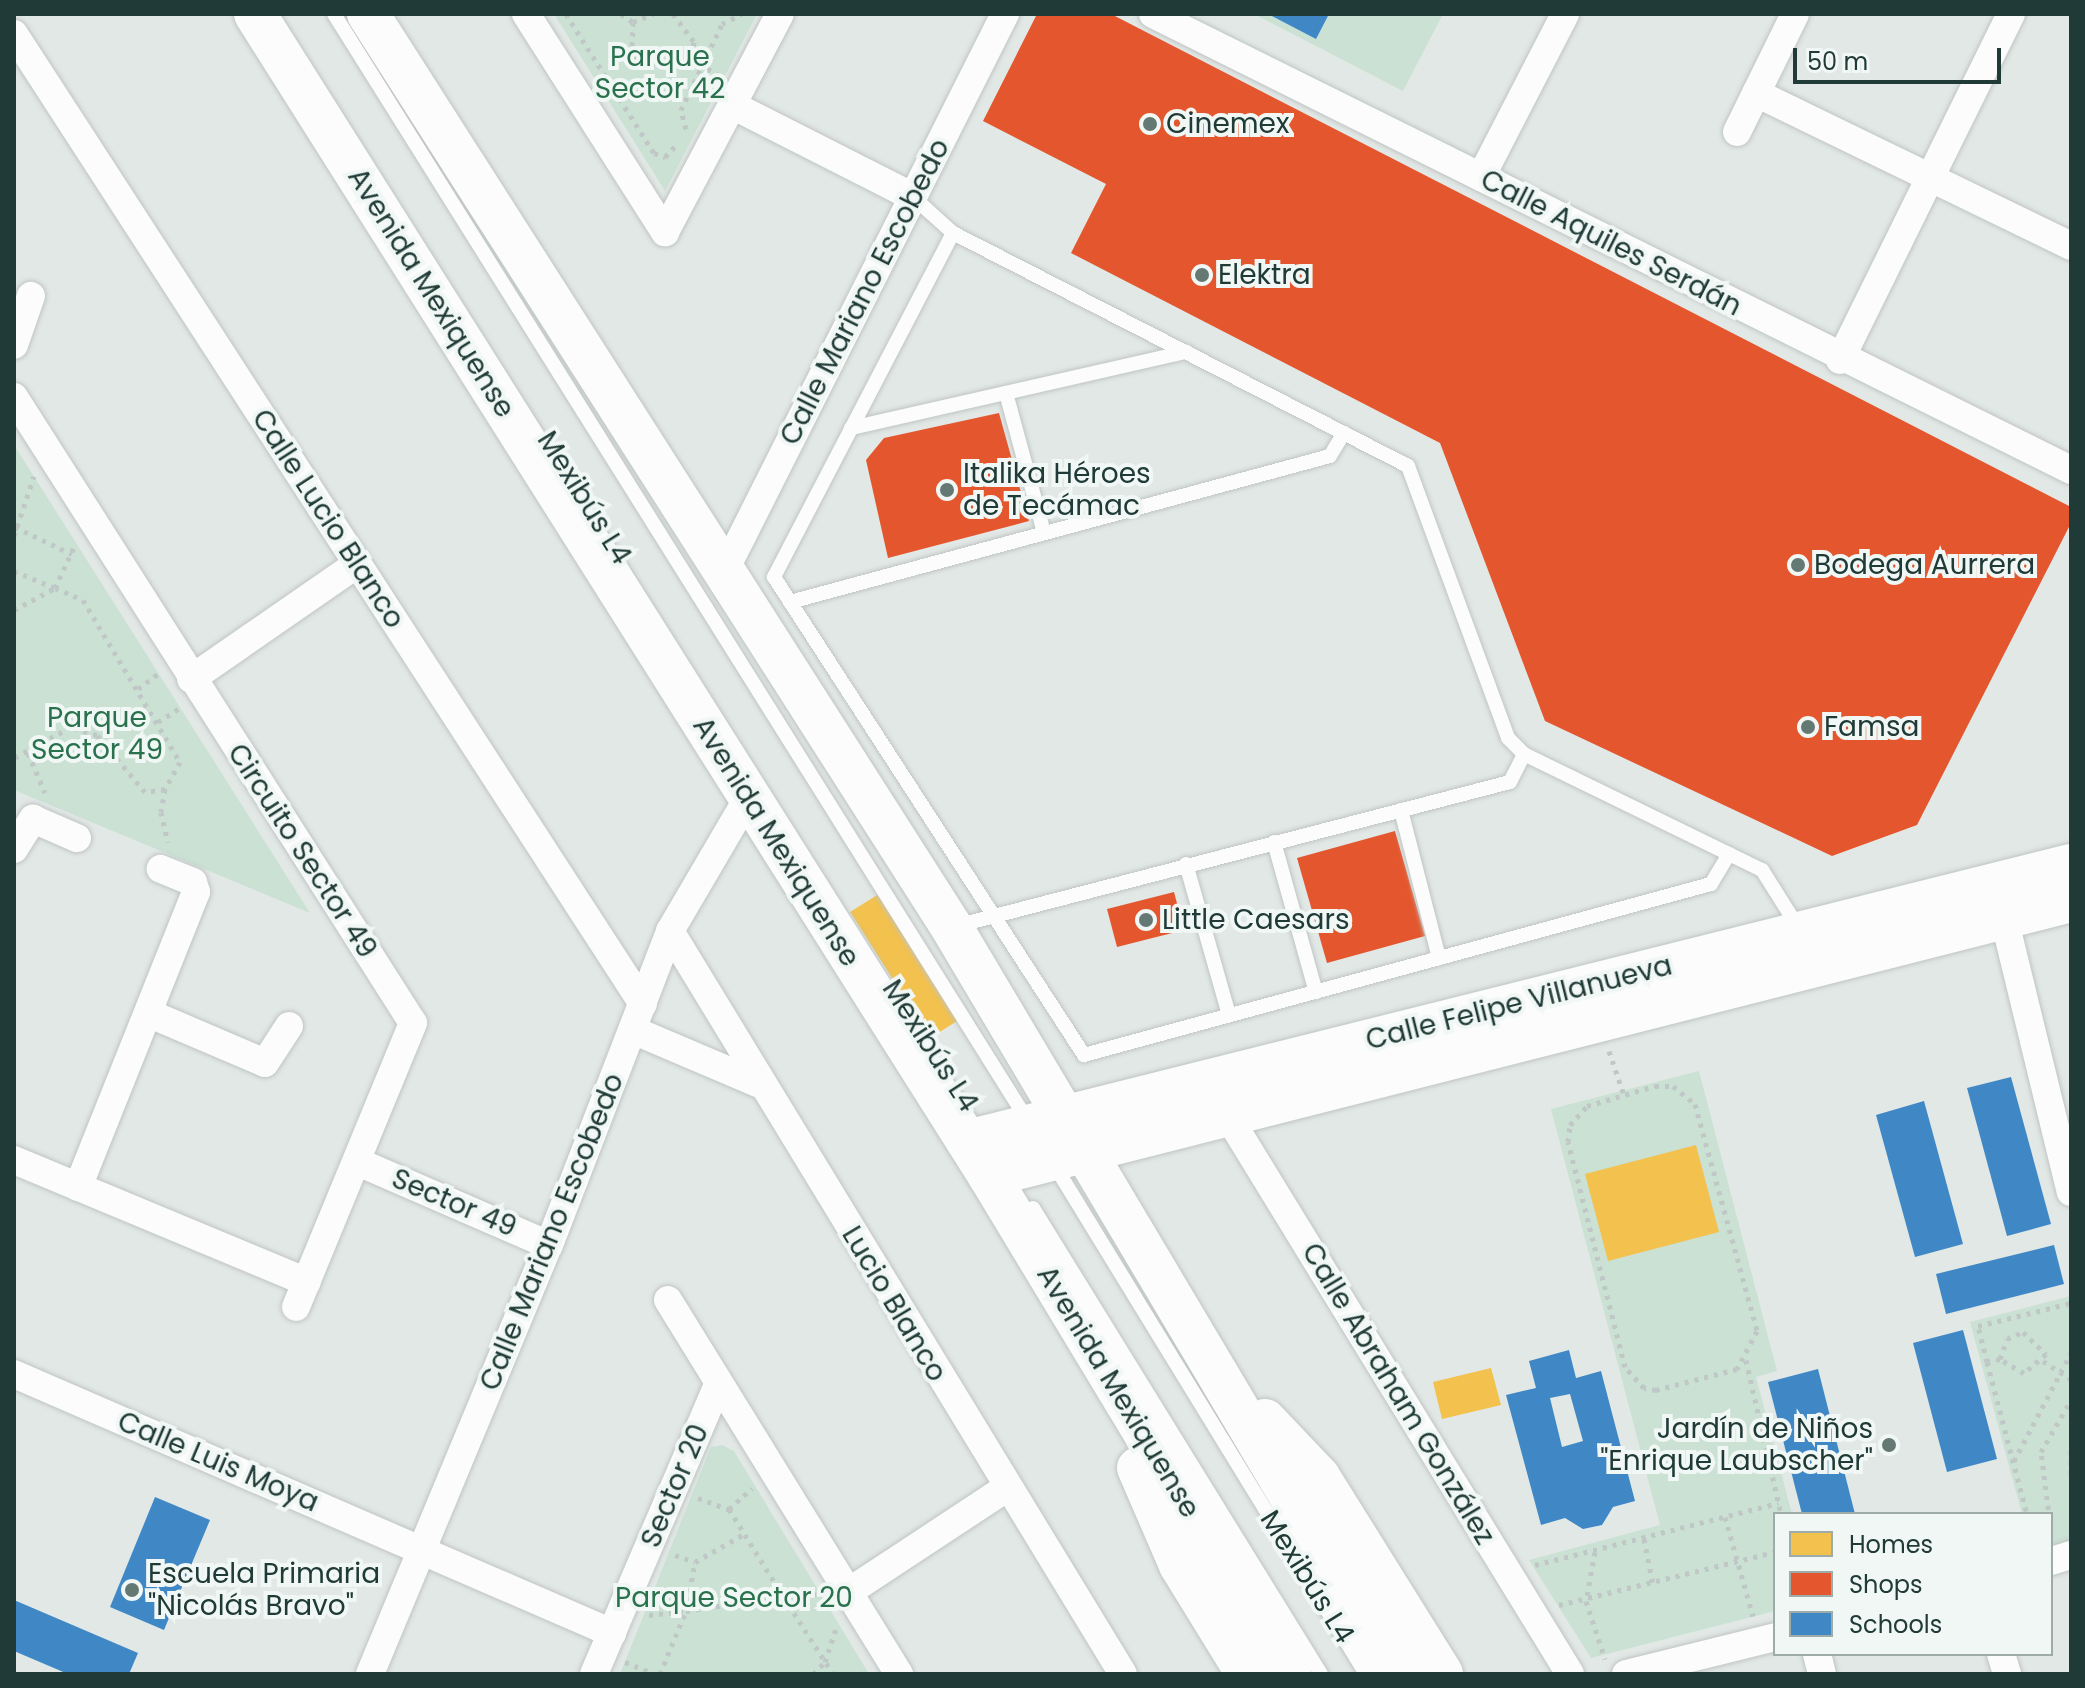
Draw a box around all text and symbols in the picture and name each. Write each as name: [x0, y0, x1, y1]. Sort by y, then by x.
scale bar: [1797, 32, 2005, 82]
park label: Parque Sector 42: [595, 40, 725, 106]
text: 50 m: [1807, 45, 1868, 78]
place label: Cinemex: [1166, 107, 1289, 141]
marker: Cinemex: [1141, 115, 1159, 133]
street label: Calle Mariano Escobedo: [773, 133, 957, 451]
street label: Avenida Mexiquense: [340, 162, 522, 424]
street label: Calle Aquiles Serdán: [1475, 163, 1747, 323]
place label: Elektra: [1218, 258, 1311, 292]
marker: Elektra: [1193, 266, 1211, 284]
street label: Calle Lucio Blanco: [245, 403, 411, 635]
street label: Mexibús L4: [530, 425, 638, 571]
place label: Italika Héroes de Tecámac: [963, 457, 1151, 523]
marker: Italika Héroes de Tecámac: [938, 481, 956, 499]
place label: Bodega Aurrera: [1814, 548, 2035, 582]
marker: Bodega Aurrera: [1789, 556, 1807, 574]
park label: Parque Sector 49: [31, 701, 163, 767]
place label: Famsa: [1824, 710, 1919, 744]
street label: Avenida Mexiquense: [685, 711, 867, 973]
marker: Famsa: [1799, 718, 1817, 736]
street label: Circuito Sector 49: [220, 738, 384, 964]
place label: Little Caesars: [1162, 903, 1350, 937]
marker: Little Caesars: [1137, 911, 1155, 929]
street label: Calle Felipe Villanueva: [1362, 949, 1676, 1057]
street label: Mexibús L4: [875, 974, 985, 1118]
street label: Calle Mariano Escobedo: [473, 1069, 631, 1395]
street label: Sector 49: [387, 1162, 521, 1244]
street label: Lucio Blanco: [835, 1220, 953, 1388]
street label: Calle Abraham González: [1295, 1237, 1501, 1551]
street label: Avenida Mexiquense: [1029, 1260, 1207, 1524]
street label: Calle Luis Moya: [113, 1405, 323, 1519]
place label: Jardín de Niños "Enrique Laubscher": [1600, 1412, 1873, 1478]
street label: Sector 20: [634, 1419, 716, 1553]
marker: Jardín de Niños "Enrique Laubscher": [1880, 1436, 1898, 1454]
street label: Mexibús L4: [1253, 1504, 1361, 1650]
legend: [1773, 1512, 2053, 1656]
text: Homes: [1849, 1528, 1933, 1561]
place label: Escuela Primaria "Nicolás Bravo": [148, 1557, 380, 1623]
text: Shops: [1849, 1568, 1923, 1601]
marker: Escuela Primaria "Nicolás Bravo": [123, 1581, 141, 1599]
park label: Parque Sector 20: [615, 1581, 853, 1615]
text: Schools: [1849, 1608, 1942, 1641]

